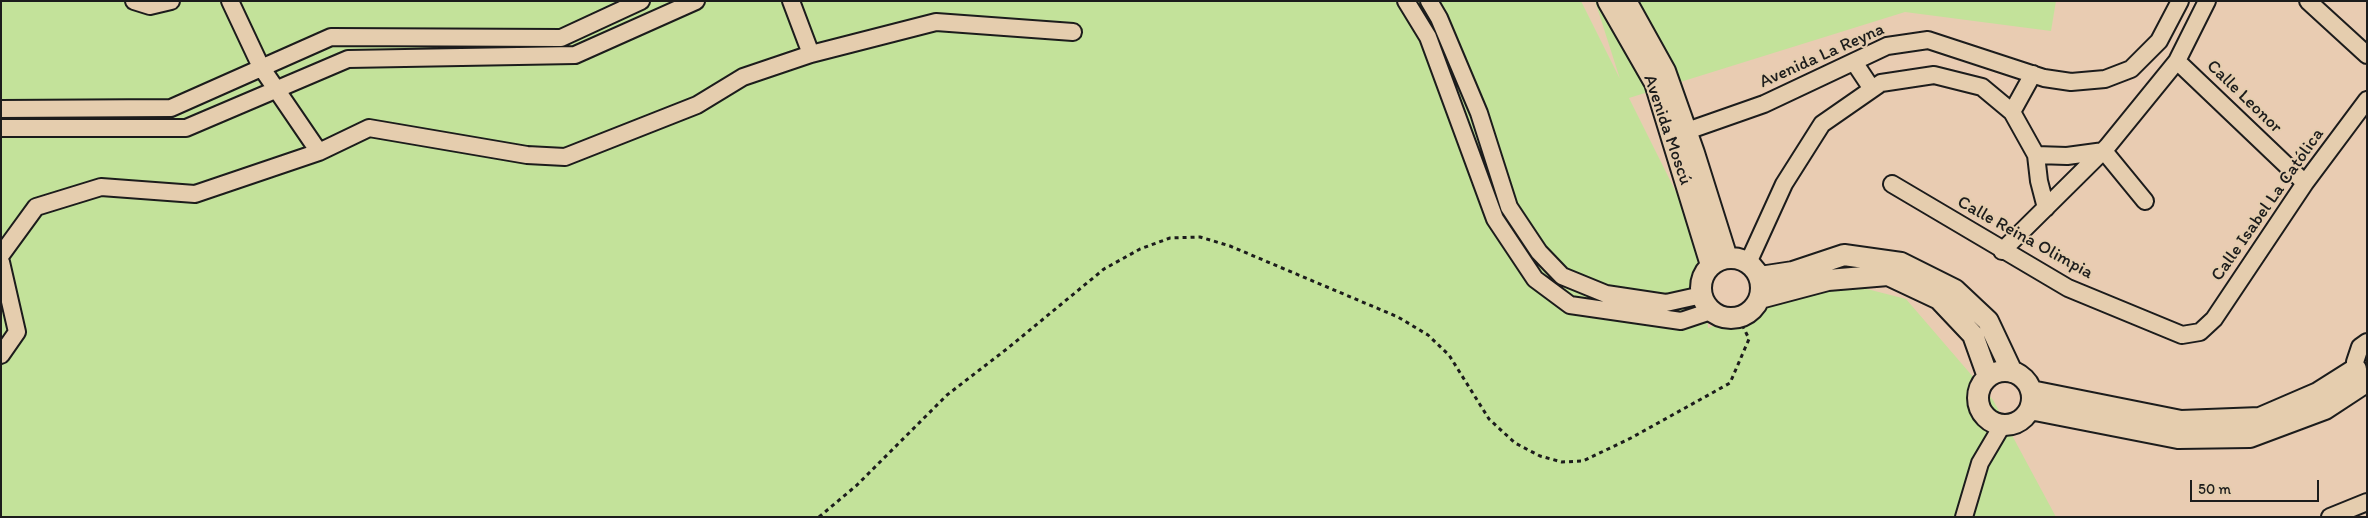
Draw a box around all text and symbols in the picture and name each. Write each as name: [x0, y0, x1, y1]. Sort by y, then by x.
street label: Avenida La Reyna: [1756, 19, 1888, 93]
street label: Calle Leonor: [2202, 56, 2286, 138]
street label: Avenida Moscú: [1638, 72, 1696, 188]
street label: Calle Isabel La Católica: [2207, 124, 2329, 286]
street label: Calle Reina Olimpia: [1953, 192, 2097, 284]
scale bar: [2193, 470, 2322, 502]
text: 50 m: [2198, 480, 2231, 498]

